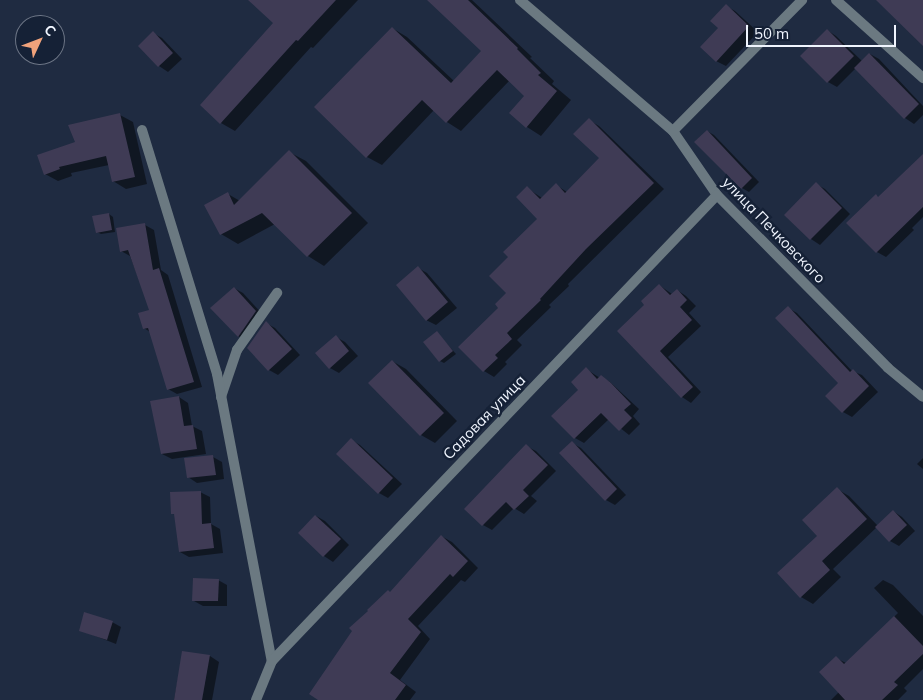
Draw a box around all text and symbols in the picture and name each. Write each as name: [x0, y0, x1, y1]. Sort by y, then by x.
north arrow: [15, 15, 65, 65]
scale bar: [748, 15, 898, 47]
text: С: [40, 21, 60, 40]
text: 50 m: [754, 24, 789, 43]
street label: улица Печковского: [719, 173, 829, 287]
street label: Садовая улица: [439, 371, 529, 463]

